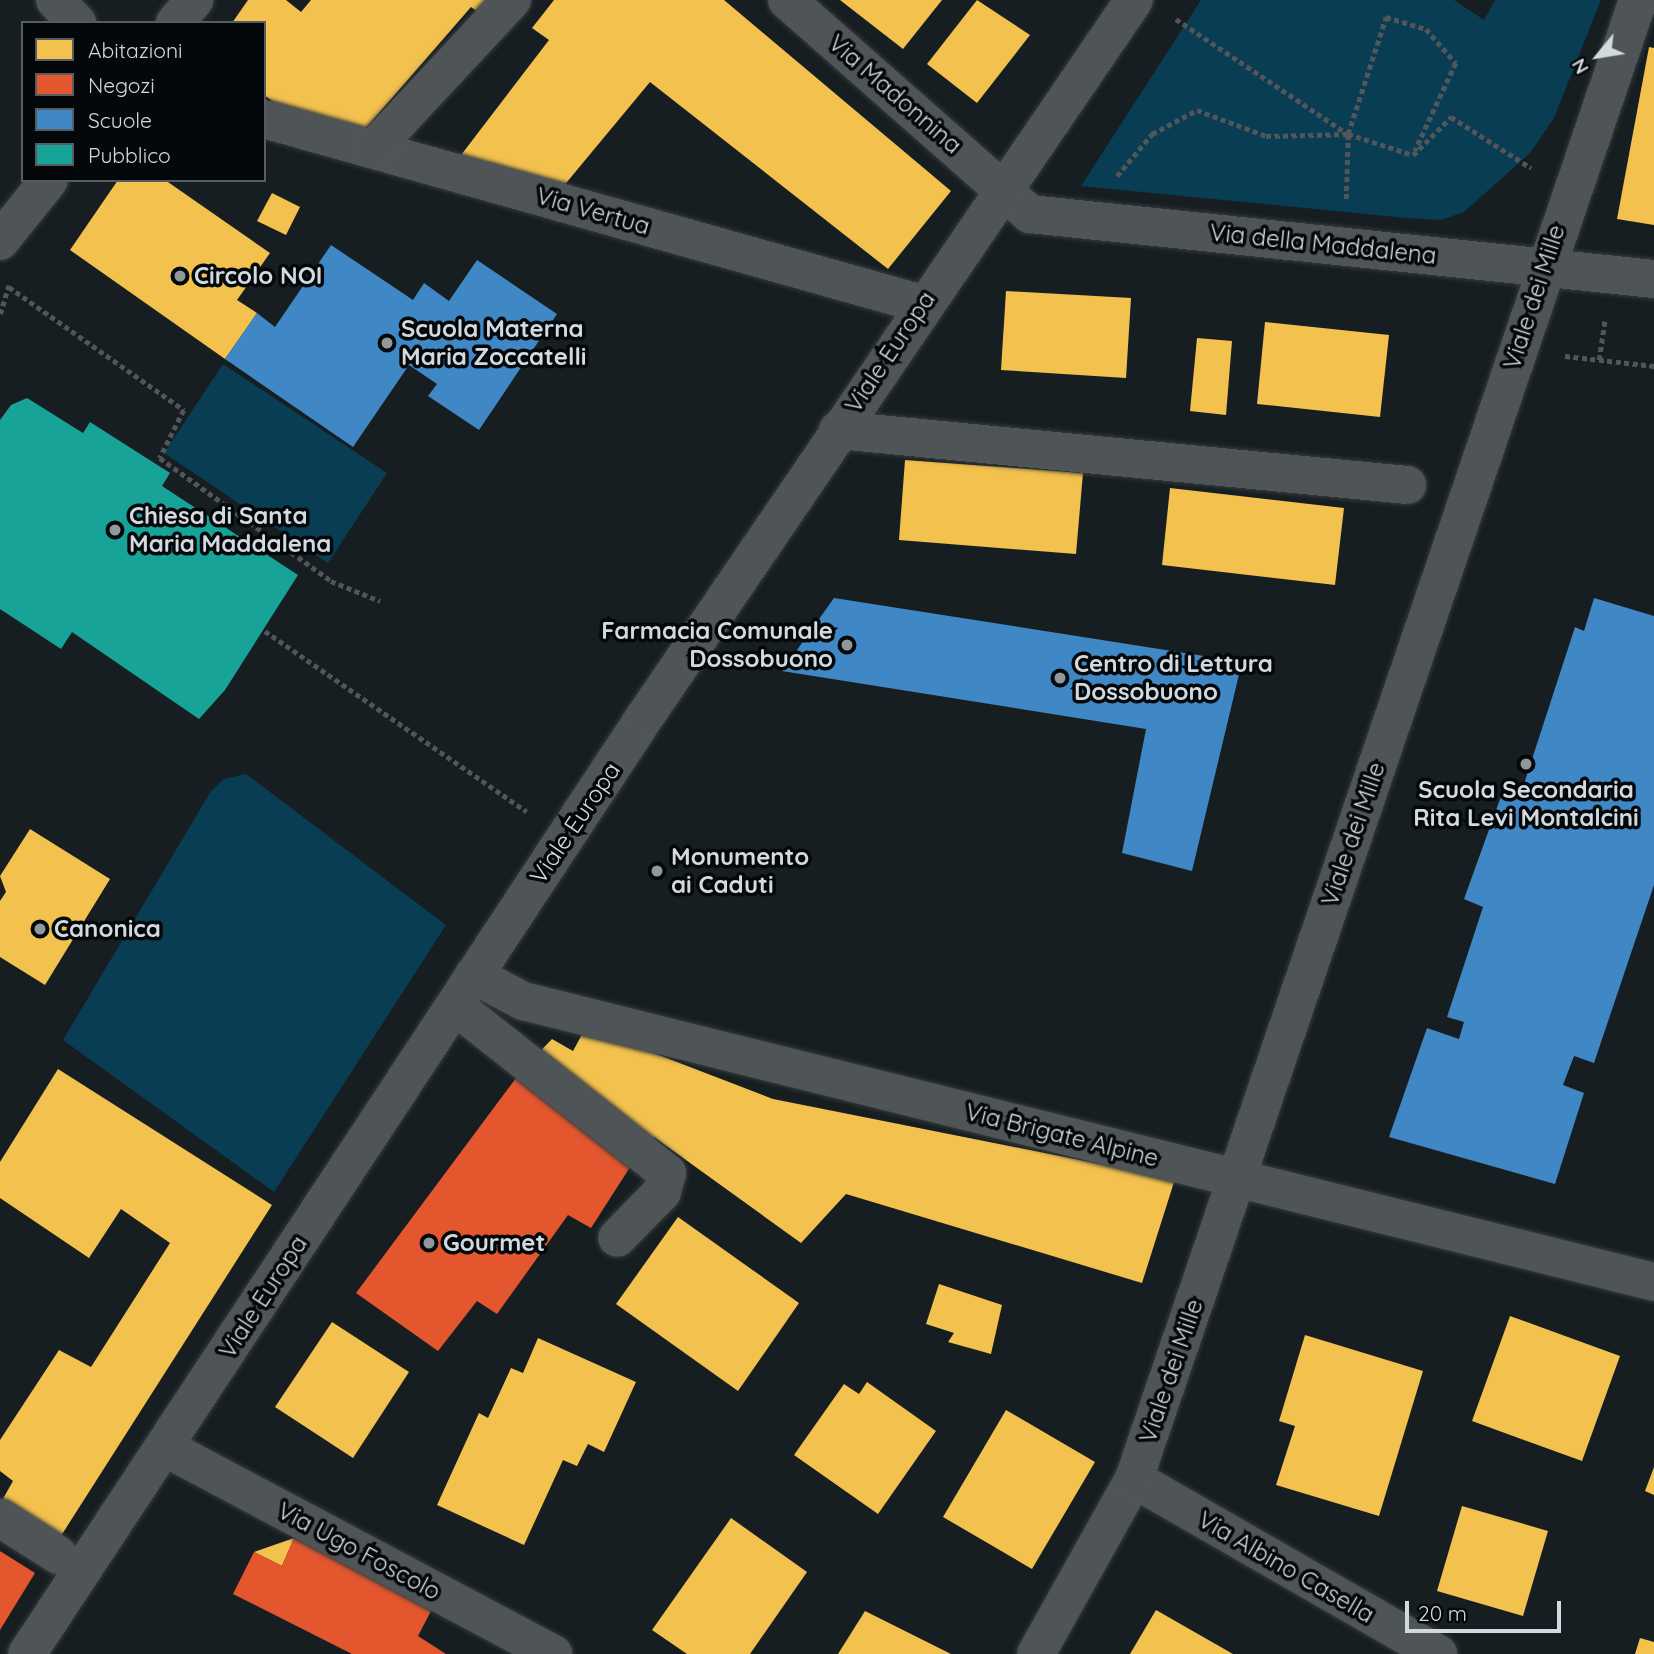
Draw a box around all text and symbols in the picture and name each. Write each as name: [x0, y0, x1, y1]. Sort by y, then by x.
legend: [21, 21, 266, 182]
north arrow: [1563, 21, 1633, 91]
street label: Via Madonnina: [823, 28, 967, 160]
text: Abitazioni: [88, 37, 183, 63]
text: N: [1566, 54, 1594, 79]
text: Negozi: [88, 72, 155, 98]
text: Scuole: [88, 107, 152, 133]
text: Pubblico: [88, 142, 171, 168]
street label: Via Vertua: [533, 181, 653, 241]
street label: Via della Maddalena: [1208, 218, 1438, 270]
street label: Viale dei Mille: [1497, 221, 1571, 373]
place label: Circolo NOI: [194, 262, 322, 290]
marker: Circolo NOI: [172, 268, 188, 284]
street label: Viale Europa: [839, 286, 941, 418]
place label: Scuola Materna Maria Zoccatelli: [401, 315, 587, 371]
marker: Scuola Materna Maria Zoccatelli: [379, 335, 395, 351]
place label: Chiesa di Santa Maria Maddalena: [129, 502, 331, 558]
marker: Chiesa di Santa Maria Maddalena: [107, 522, 123, 538]
place label: Farmacia Comunale Dossobuono: [601, 617, 833, 673]
marker: Farmacia Comunale Dossobuono: [839, 637, 855, 653]
place label: Centro di Lettura Dossobuono: [1074, 650, 1273, 706]
marker: Centro di Lettura Dossobuono: [1052, 670, 1068, 686]
marker: Scuola Secondaria Rita Levi Montalcini: [1518, 756, 1534, 772]
street label: Viale Europa: [524, 757, 626, 889]
street label: Viale dei Mille: [1315, 758, 1391, 910]
place label: Scuola Secondaria Rita Levi Montalcini: [1413, 776, 1639, 832]
place label: Monumento ai Caduti: [671, 843, 809, 899]
marker: Monumento ai Caduti: [649, 863, 665, 879]
place label: Canonica: [54, 915, 161, 943]
marker: Canonica: [32, 921, 48, 937]
street label: Via Brigate Alpine: [963, 1097, 1161, 1173]
place label: Gourmet: [443, 1229, 545, 1257]
street label: Viale Europa: [213, 1230, 313, 1364]
marker: Gourmet: [421, 1235, 437, 1251]
street label: Viale dei Mille: [1133, 1295, 1209, 1447]
street label: Via Ugo Foscolo: [273, 1496, 445, 1606]
street label: Via Albino Casella: [1193, 1505, 1379, 1629]
scale bar: [1409, 1588, 1565, 1632]
text: 20 m: [1418, 1600, 1467, 1626]

